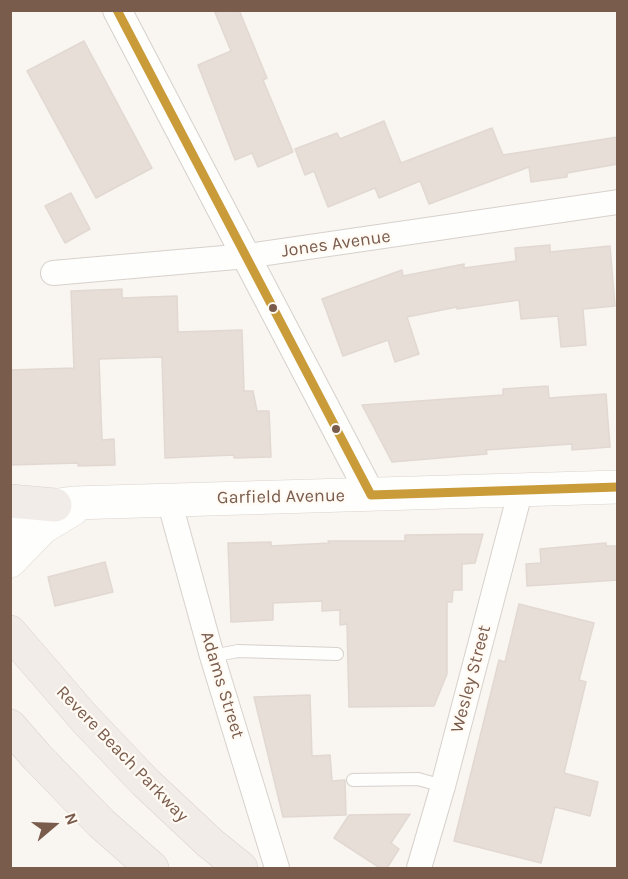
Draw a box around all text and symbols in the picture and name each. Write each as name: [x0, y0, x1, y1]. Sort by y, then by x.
street label: Jones Avenue: [280, 226, 392, 262]
unlabelled marker: [267, 302, 279, 314]
unlabelled marker: [330, 423, 342, 435]
street label: Garfield Avenue: [217, 485, 345, 509]
street label: Wesley Street: [446, 623, 496, 735]
street label: Adams Street: [195, 629, 249, 741]
street label: Revere Beach Parkway: [51, 681, 193, 827]
north arrow: [24, 795, 84, 855]
text: N: [61, 810, 82, 827]

